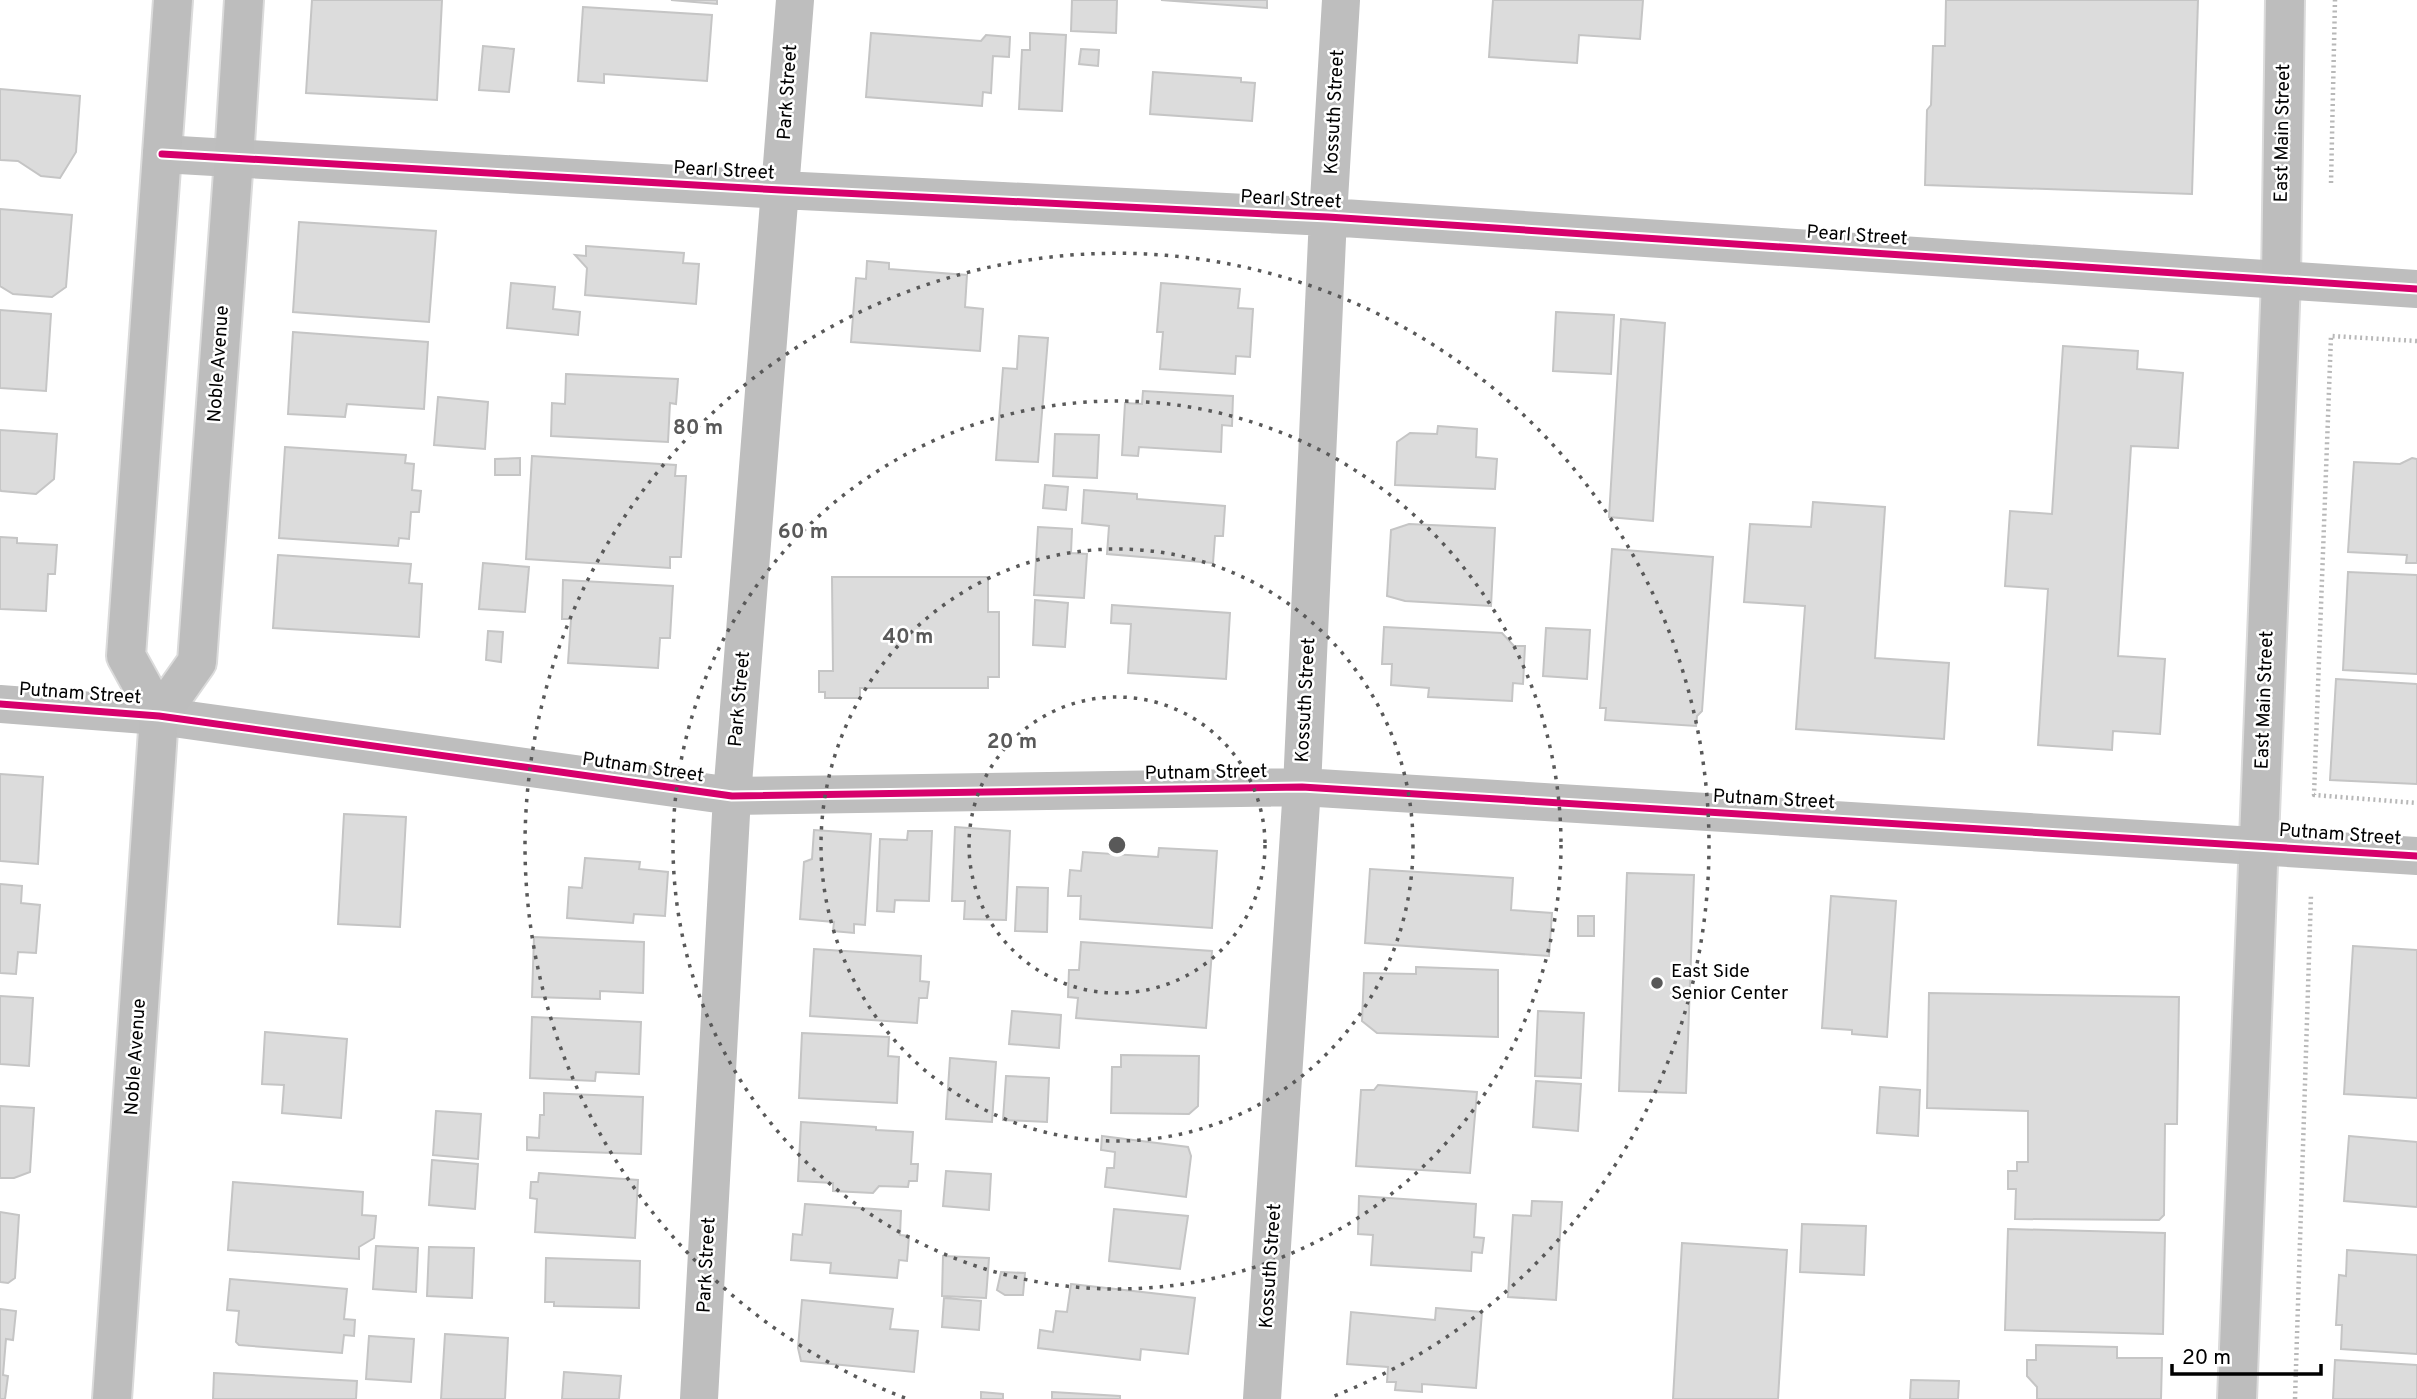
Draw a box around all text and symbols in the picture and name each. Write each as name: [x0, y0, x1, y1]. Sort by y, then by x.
street label: Park Street: [773, 43, 803, 141]
street label: Kossuth Street: [1320, 49, 1350, 175]
street label: East Main Street: [2270, 63, 2296, 203]
street label: Pearl Street: [673, 156, 775, 186]
street label: Pearl Street: [1240, 185, 1342, 215]
street label: Pearl Street: [1806, 220, 1908, 252]
street label: Noble Avenue: [203, 305, 235, 423]
text: 80 m: [673, 415, 723, 442]
text: 60 m: [778, 519, 828, 546]
text: 40 m: [883, 624, 933, 651]
street label: East Main Street: [2251, 630, 2279, 770]
street label: Kossuth Street: [1291, 637, 1321, 763]
street label: Park Street: [724, 650, 756, 748]
street label: Putnam Street: [18, 678, 142, 710]
text: 20 m: [987, 729, 1037, 756]
street label: Putnam Street: [581, 748, 705, 788]
street label: Putnam Street: [1144, 760, 1268, 786]
street label: Putnam Street: [1712, 785, 1836, 815]
street label: Putnam Street: [2278, 819, 2402, 851]
centre of rings: [1105, 833, 1129, 857]
place label: East Side Senior Center: [1671, 960, 1789, 1006]
marker: East Side Senior Center: [1649, 975, 1665, 991]
street label: Noble Avenue: [120, 998, 152, 1116]
street label: Kossuth Street: [1255, 1203, 1287, 1329]
street label: Park Street: [693, 1216, 721, 1314]
scale bar: [2172, 1332, 2321, 1376]
text: 20 m: [2182, 1345, 2231, 1372]

